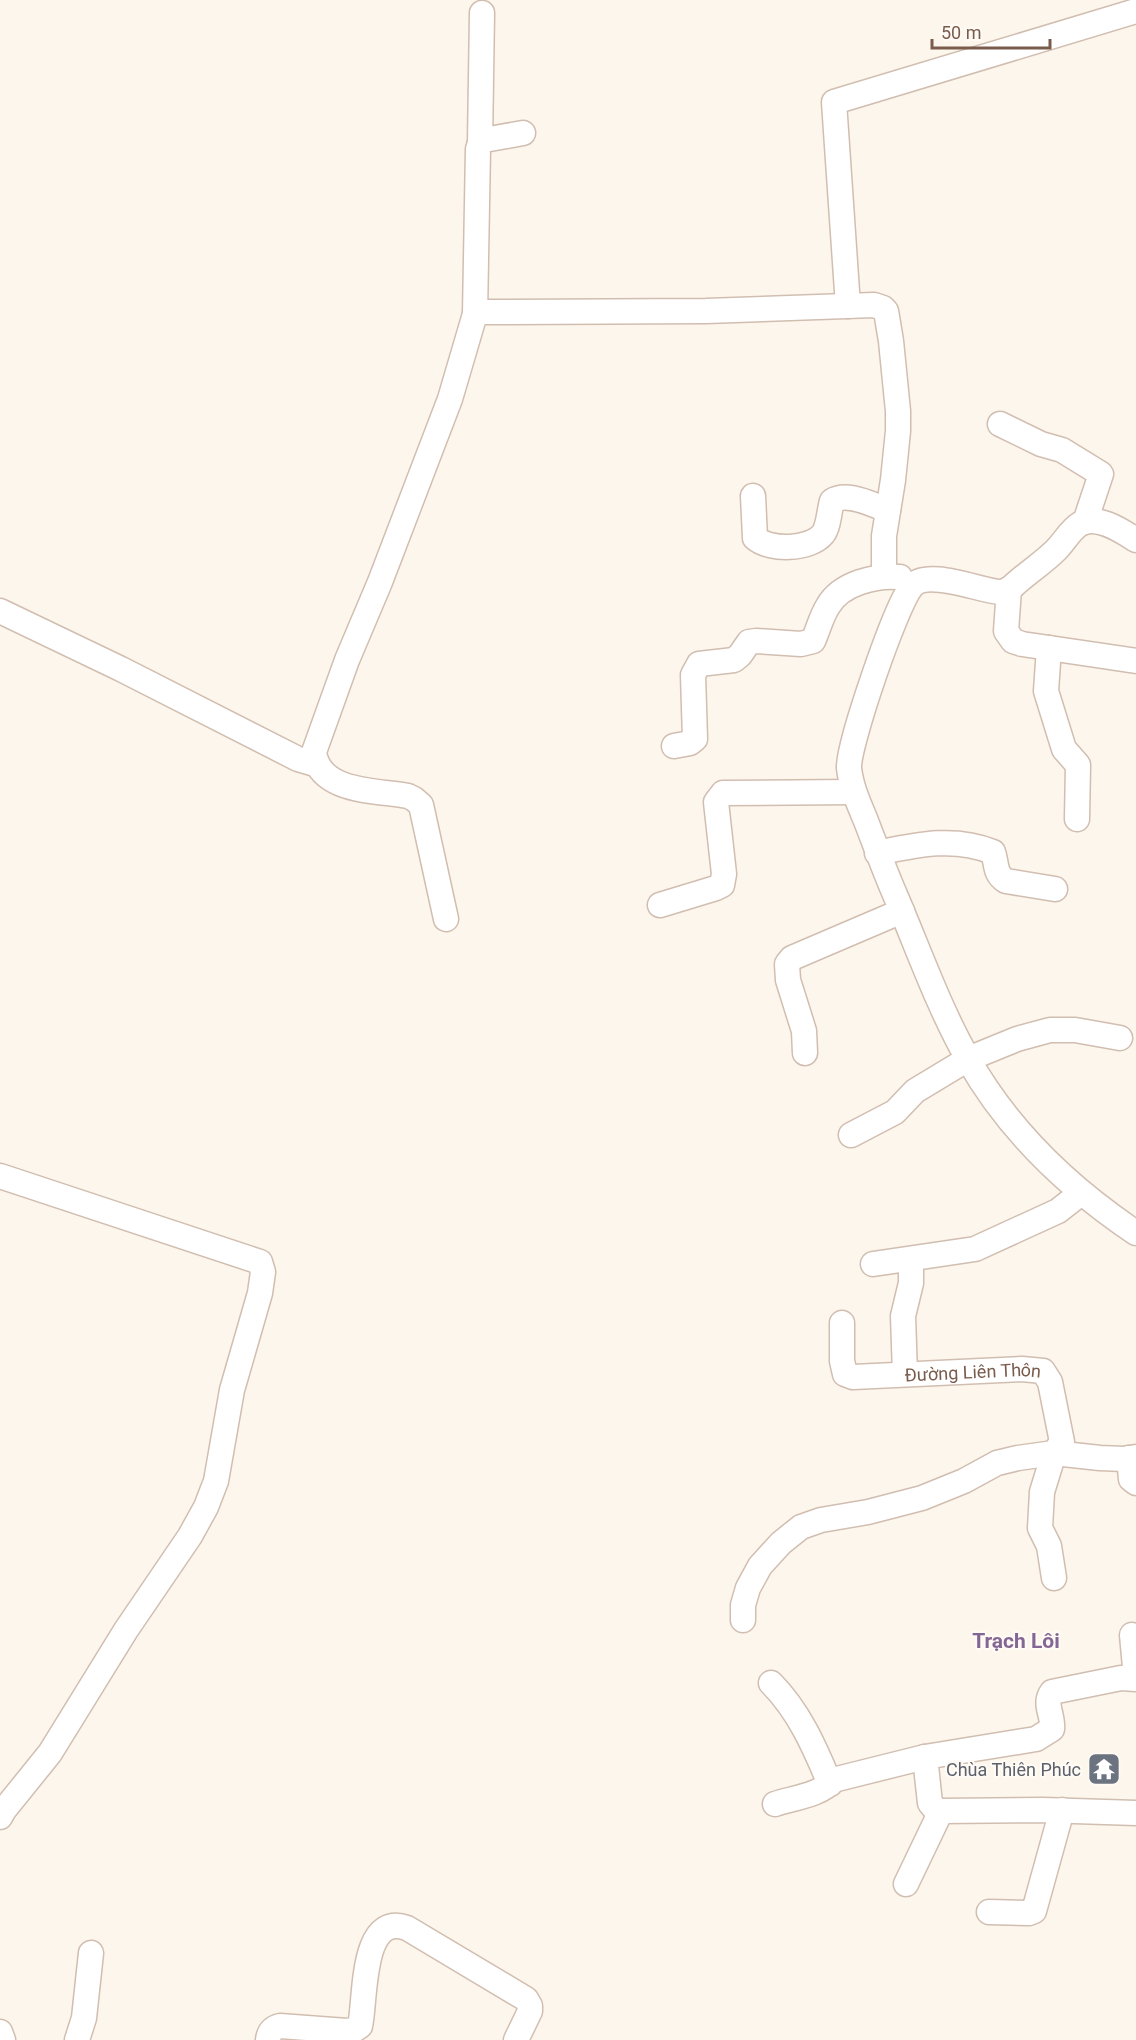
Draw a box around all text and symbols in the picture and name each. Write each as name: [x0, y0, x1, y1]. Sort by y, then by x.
scale bar: [932, 12, 1050, 50]
text: 50 m: [941, 22, 981, 43]
street label: Đường Liên Thôn: [904, 1358, 1042, 1385]
district label: Trạch Lôi: [972, 1629, 1060, 1653]
temple icon: Chùa Thiên Phúc: [1086, 1751, 1122, 1787]
place label: Chùa Thiên Phúc: [946, 1759, 1081, 1780]

